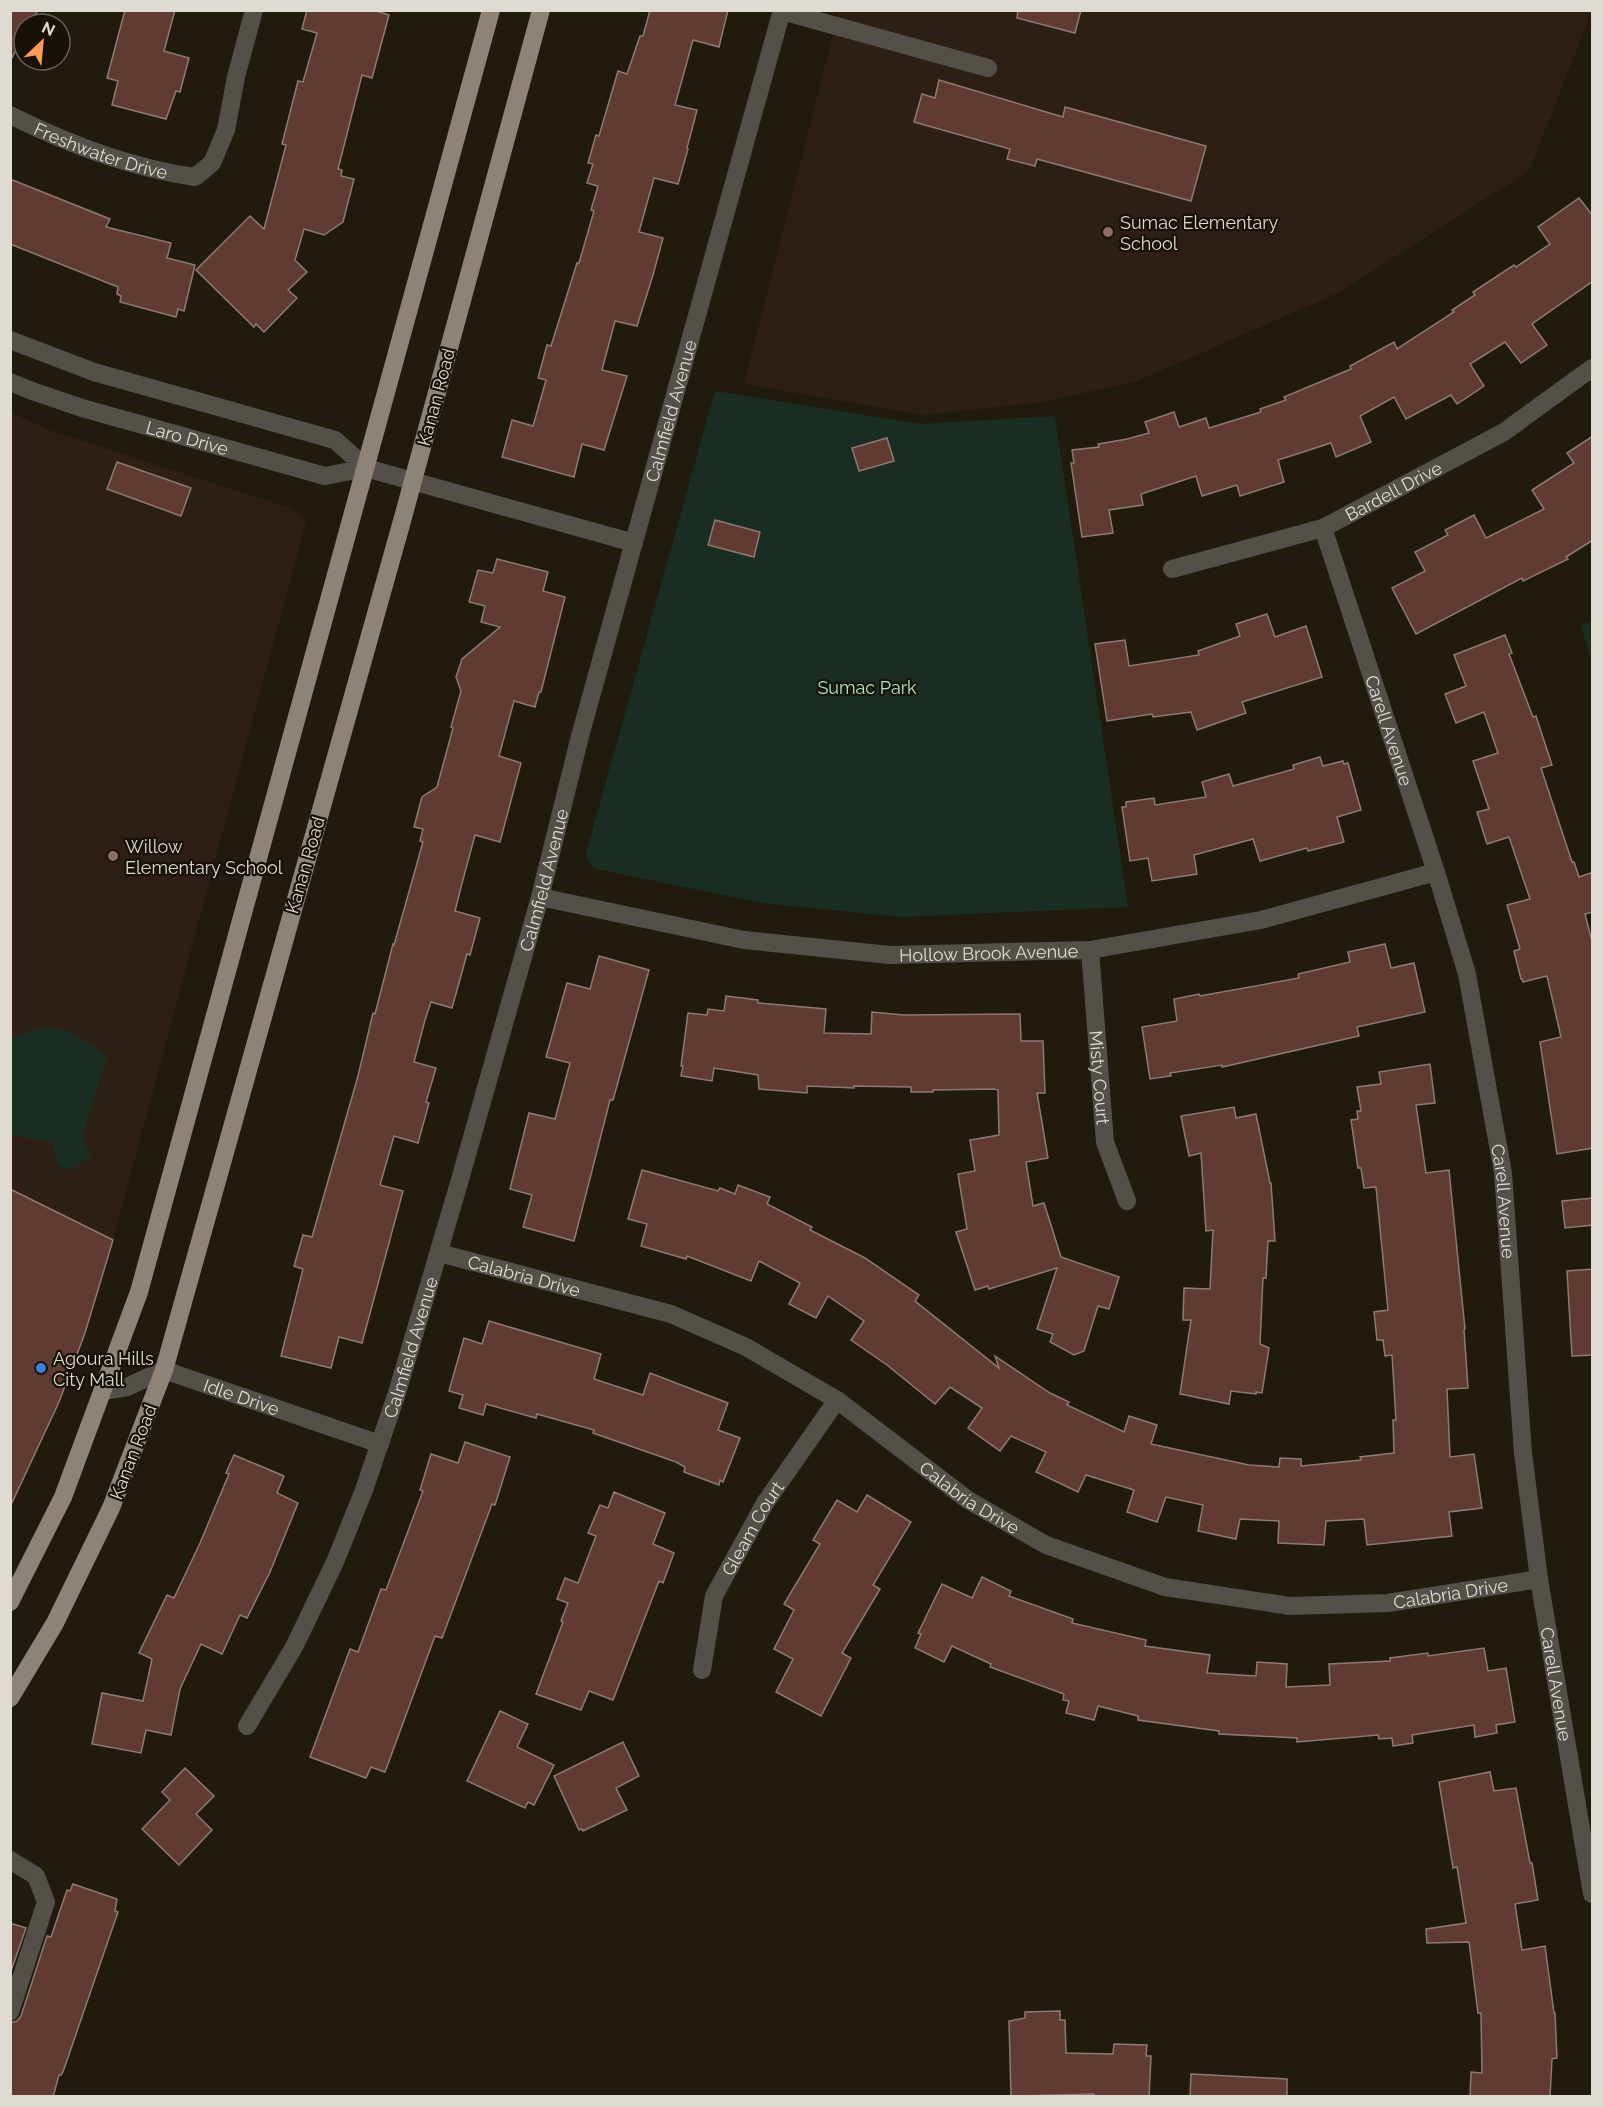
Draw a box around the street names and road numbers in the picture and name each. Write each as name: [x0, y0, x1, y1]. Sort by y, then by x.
street label: Freshwater Drive: [31, 118, 170, 183]
street label: Calmfield Avenue: [641, 337, 700, 484]
street label: Kanan Road: [413, 346, 459, 448]
street label: Laro Drive: [144, 416, 231, 459]
street label: Bardell Drive: [1341, 456, 1446, 525]
street label: Carell Avenue: [1362, 672, 1418, 789]
street label: Calmfield Avenue: [515, 806, 572, 954]
street label: Kanan Road: [281, 814, 329, 916]
street label: Hollow Brook Avenue: [899, 940, 1079, 965]
street label: Misty Court: [1086, 1030, 1114, 1126]
street label: Carell Avenue: [1487, 1142, 1520, 1260]
street label: Calabria Drive: [466, 1251, 583, 1300]
street label: Calmfield Avenue: [379, 1274, 441, 1421]
street label: Idle Drive: [201, 1374, 283, 1419]
street label: Kanan Road: [105, 1402, 161, 1502]
street label: Calabria Drive: [916, 1457, 1024, 1538]
street label: Gleam Court: [717, 1477, 788, 1579]
street label: Calabria Drive: [1392, 1574, 1510, 1613]
street label: Carell Avenue: [1537, 1625, 1577, 1743]

